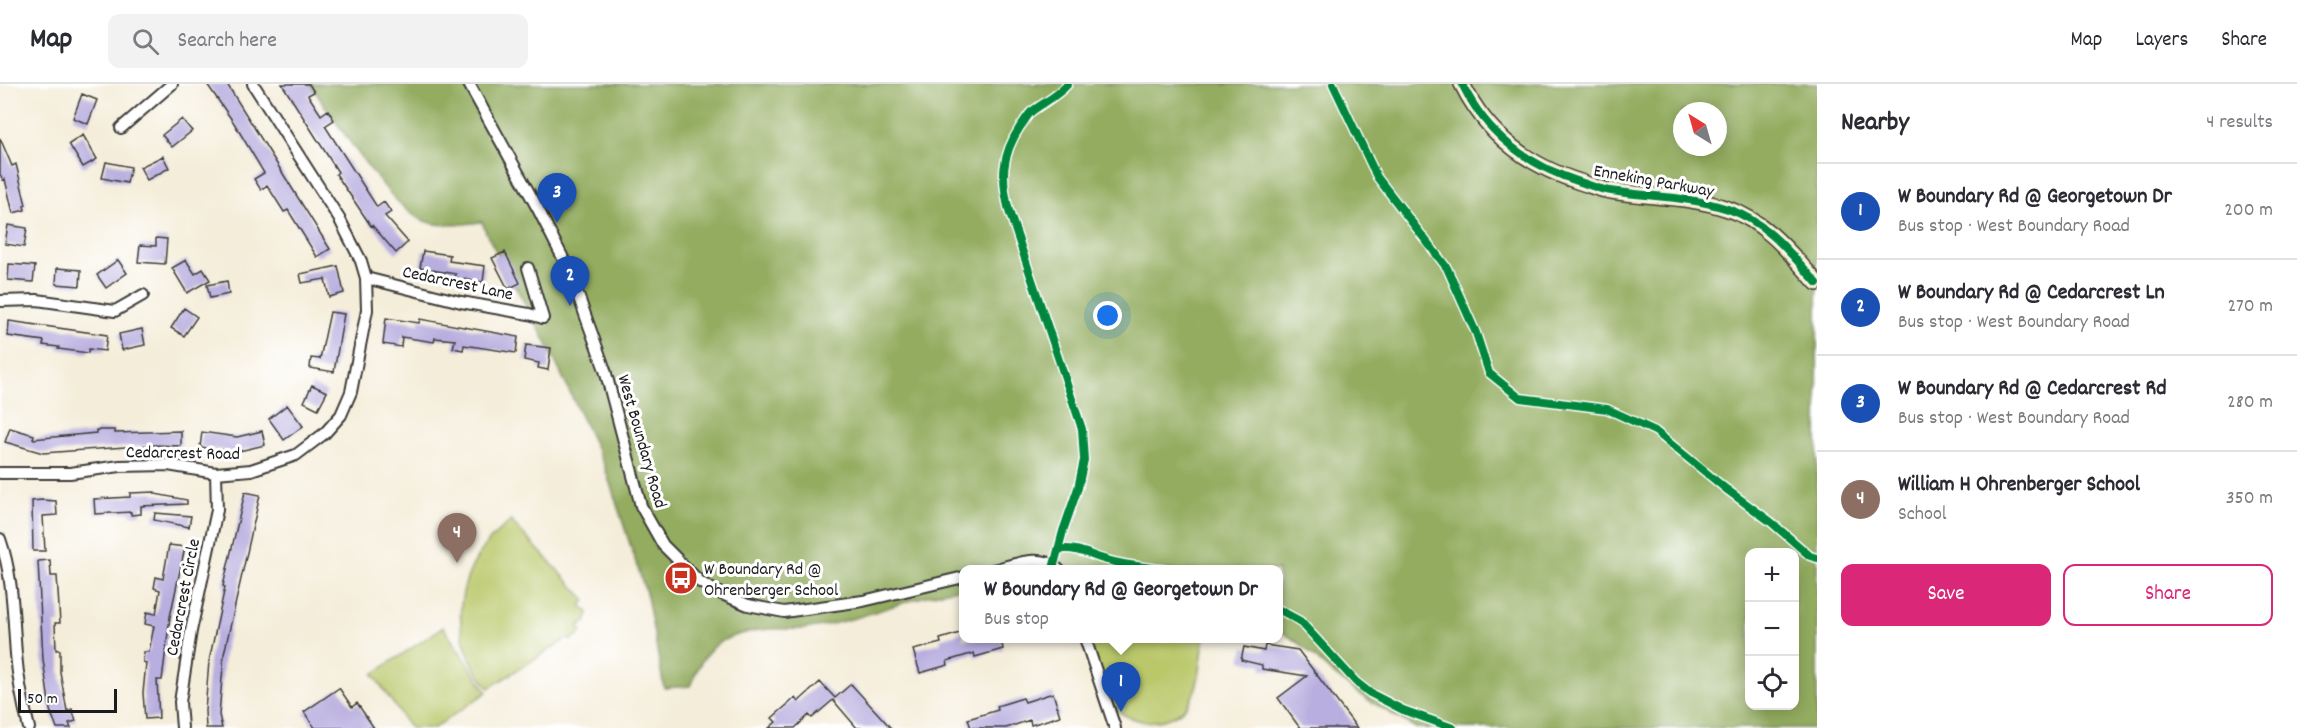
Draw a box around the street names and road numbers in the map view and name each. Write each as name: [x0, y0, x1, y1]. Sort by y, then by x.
street label: Enneking Parkway: [1591, 160, 1716, 205]
street label: Cedarcrest Lane: [400, 261, 515, 308]
street label: West Boundary Road: [610, 372, 672, 511]
street label: Cedarcrest Road: [126, 441, 240, 468]
street label: Cedarcrest Circle: [161, 537, 208, 658]

